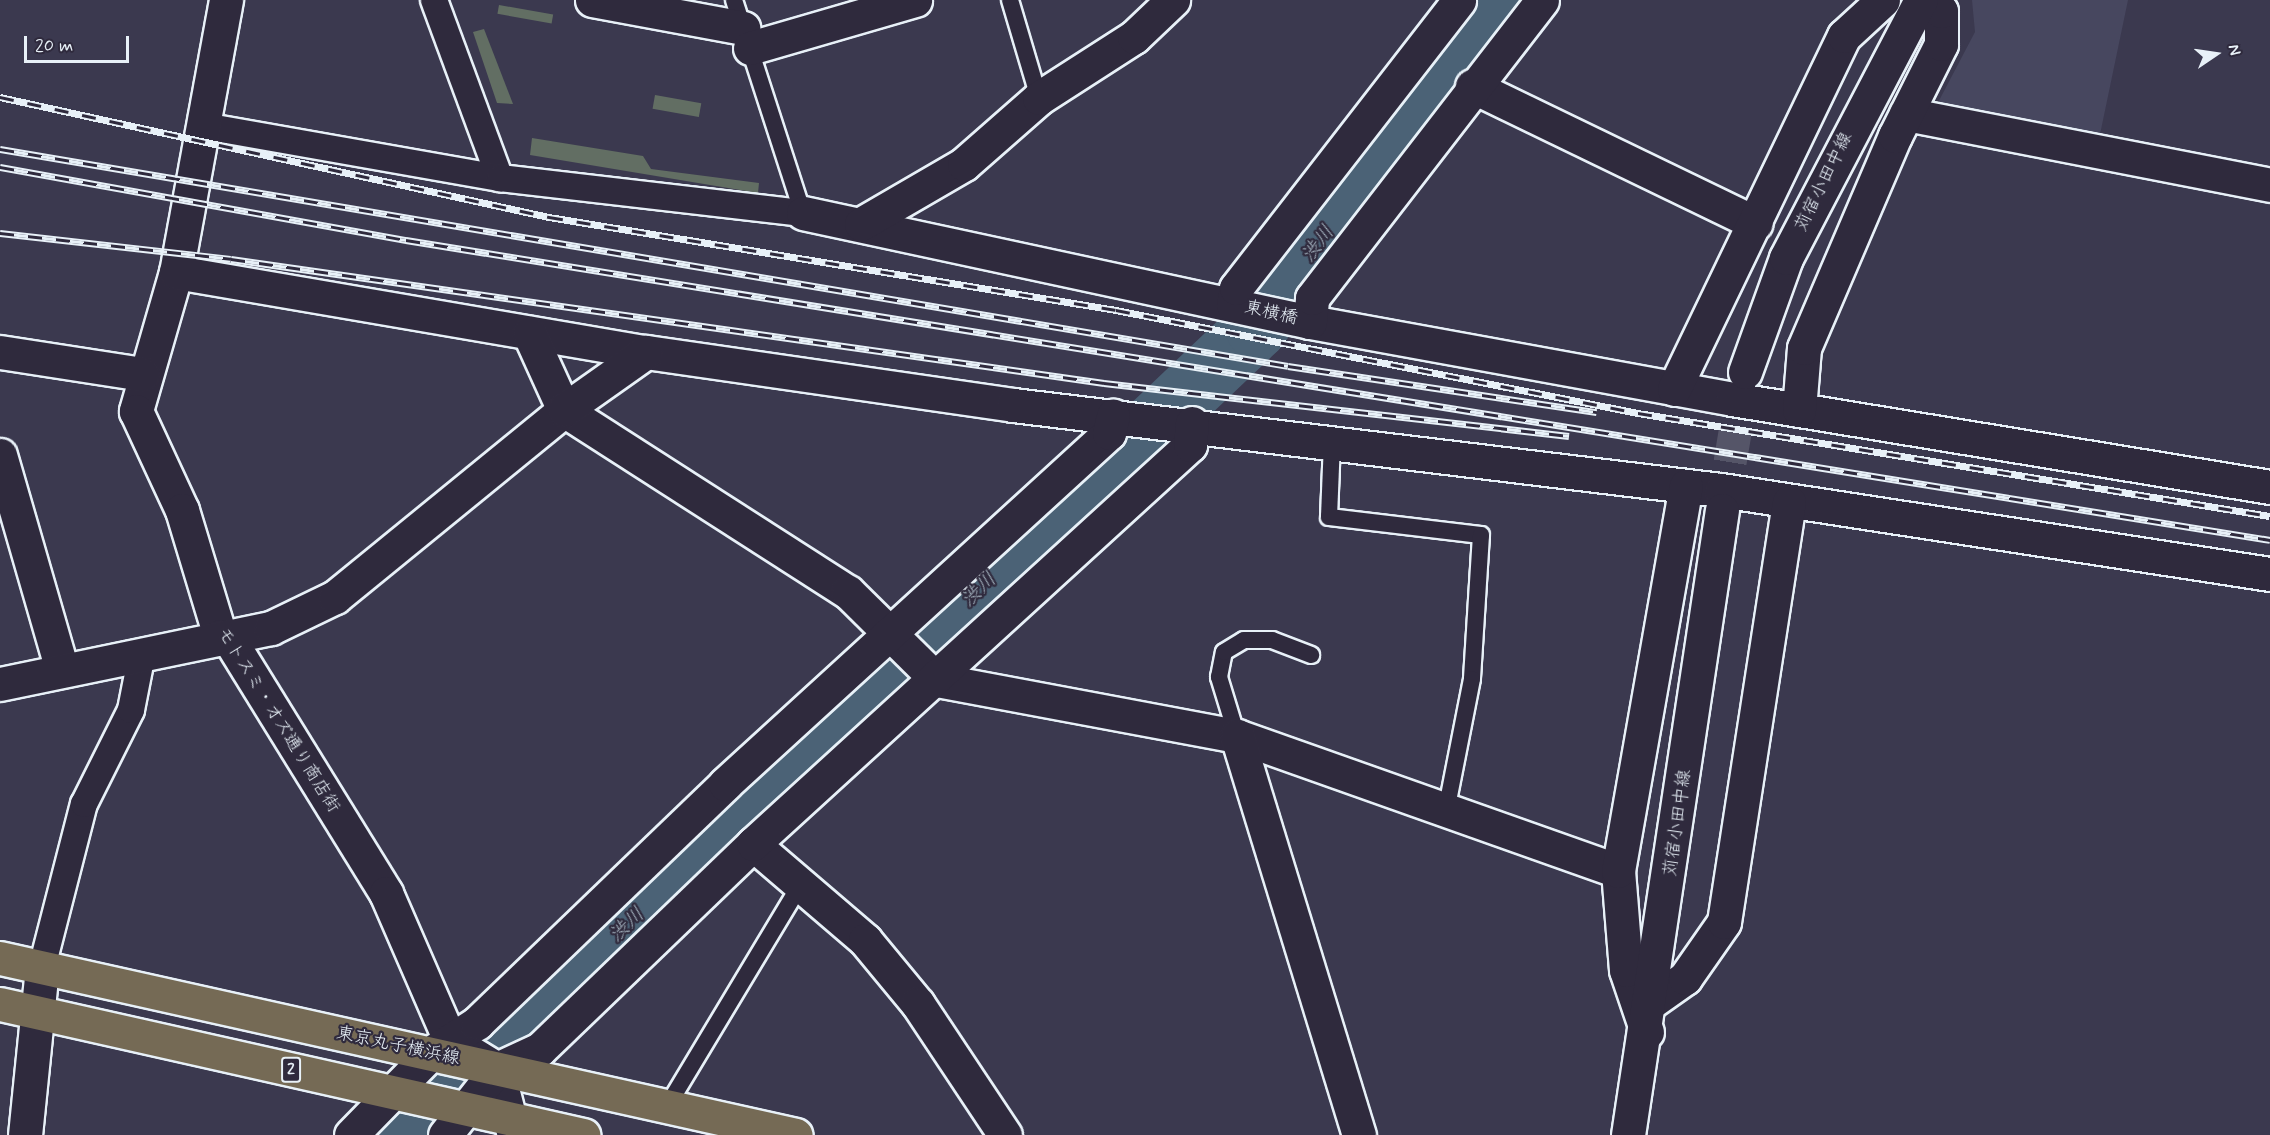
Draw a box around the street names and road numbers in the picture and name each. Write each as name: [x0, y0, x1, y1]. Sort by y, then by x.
street label: 苅宿小田中線: [1791, 129, 1857, 235]
street label: 東横橋: [1242, 296, 1300, 330]
street label: モトスミ・オズ通り商店街: [212, 623, 344, 817]
street label: 苅宿小田中線: [1660, 768, 1696, 878]
street label: 東京丸子横浜線: [334, 1022, 462, 1070]
road number: 2: [280, 1057, 302, 1083]

